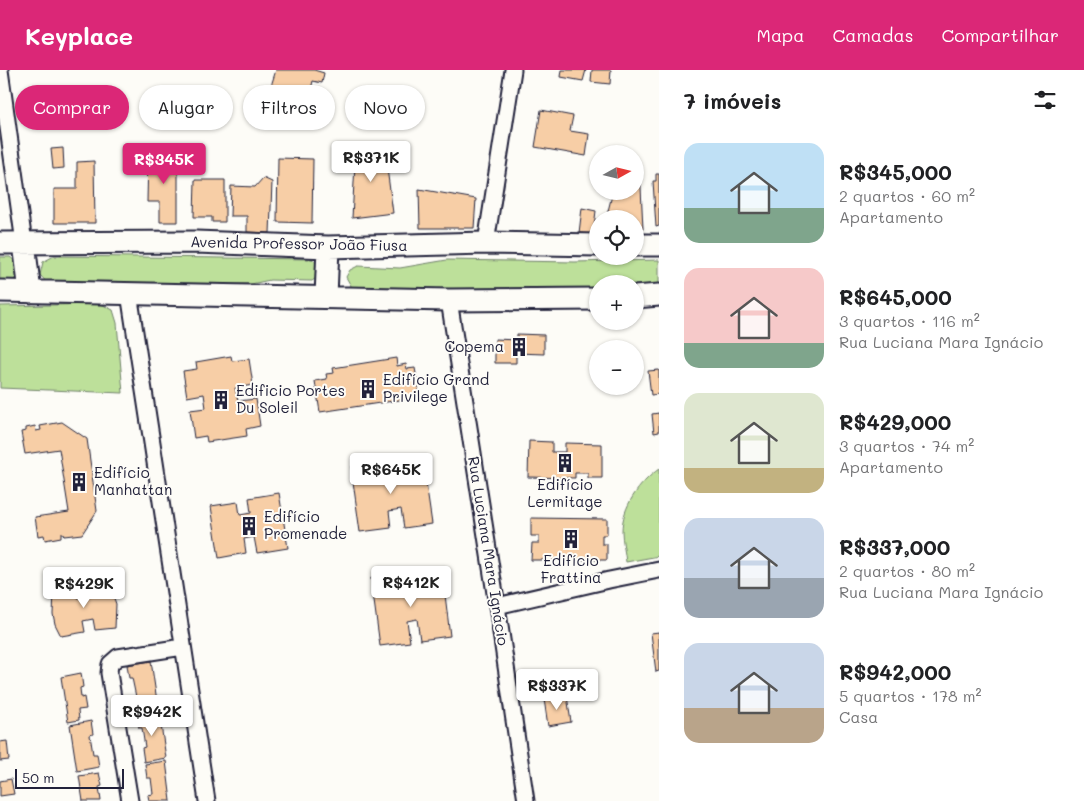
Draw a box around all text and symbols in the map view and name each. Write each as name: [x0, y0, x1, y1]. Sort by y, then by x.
text: Keyplace: [25, 20, 133, 51]
text: Mapa: [757, 23, 804, 47]
text: Camadas: [832, 23, 913, 47]
text: Compartilhar: [941, 23, 1059, 47]
chip: Comprar: [15, 85, 129, 130]
chip: Alugar: [139, 85, 233, 130]
chip: Filtros: [243, 85, 335, 130]
chip: Novo: [345, 85, 425, 130]
icon: filters: [1031, 86, 1059, 114]
text: 7 imóveis: [684, 87, 781, 114]
pin: R$371K: [330, 140, 412, 183]
pin: R$345K: [123, 142, 205, 185]
north arrow: [589, 145, 644, 200]
map controls: [589, 145, 644, 395]
text: R$371K: [342, 146, 400, 167]
text: R$345K: [134, 148, 194, 169]
text: R$345,000: [839, 158, 952, 185]
icon: home: [724, 163, 784, 223]
text: 2 quartos · 60 m²: [839, 185, 975, 206]
text: Apartamento: [839, 206, 943, 227]
button: locate: [589, 210, 644, 265]
street label: Avenida Professor João Fiusa: [190, 231, 408, 255]
button: +: [589, 275, 644, 330]
text: R$645,000: [839, 283, 952, 310]
icon: home: [724, 288, 784, 348]
text: 3 quartos · 116 m²: [839, 310, 980, 331]
text: Rua Luciana Mara Ignácio: [839, 331, 1043, 352]
place label: Copema: [445, 336, 504, 356]
building icon: Copema: [508, 336, 530, 358]
button: −: [589, 340, 644, 395]
place label: Edifício Grand Privilege: [383, 369, 489, 406]
building icon: Edifício Grand Privilege: [357, 378, 379, 400]
place label: Edificio Portes Du Soleil: [236, 380, 345, 417]
building icon: Edificio Portes Du Soleil: [210, 389, 232, 411]
text: R$429,000: [839, 408, 951, 435]
icon: home: [724, 413, 784, 473]
text: 3 quartos · 74 m²: [839, 435, 974, 456]
pin: R$645K: [350, 452, 432, 495]
building icon: Edifício Lermitage: [554, 452, 576, 474]
street label: Rua Luciana Mara Ignácio: [464, 455, 514, 647]
text: Apartamento: [839, 456, 943, 477]
text: R$645K: [361, 458, 421, 479]
place label: Edifício Manhattan: [94, 462, 172, 499]
building icon: Edifício Manhattan: [68, 471, 90, 493]
place label: Edifício Lermitage: [527, 474, 603, 511]
place label: Edifício Promenade: [264, 506, 347, 543]
building icon: Edifício Promenade: [238, 515, 260, 537]
building icon: Edifício Frattina: [560, 528, 582, 550]
text: R$337,000: [839, 533, 950, 560]
icon: home: [724, 538, 784, 598]
place label: Edifício Frattina: [541, 550, 601, 587]
text: 2 quartos · 80 m²: [839, 560, 975, 581]
pin: R$429K: [43, 566, 125, 609]
pin: R$412K: [370, 566, 452, 608]
text: R$412K: [382, 571, 440, 592]
text: R$429K: [54, 572, 114, 593]
text: Rua Luciana Mara Ignácio: [839, 581, 1043, 602]
text: R$942,000: [839, 658, 951, 685]
icon: home: [724, 663, 784, 723]
pin: R$337K: [516, 668, 598, 711]
text: R$337K: [527, 674, 587, 695]
text: 5 quartos · 178 m²: [839, 685, 982, 706]
pin: R$942K: [111, 694, 193, 737]
text: R$942K: [122, 700, 182, 721]
text: Casa: [839, 706, 878, 727]
scale bar: [15, 766, 124, 789]
text: 50 m: [22, 768, 54, 787]

